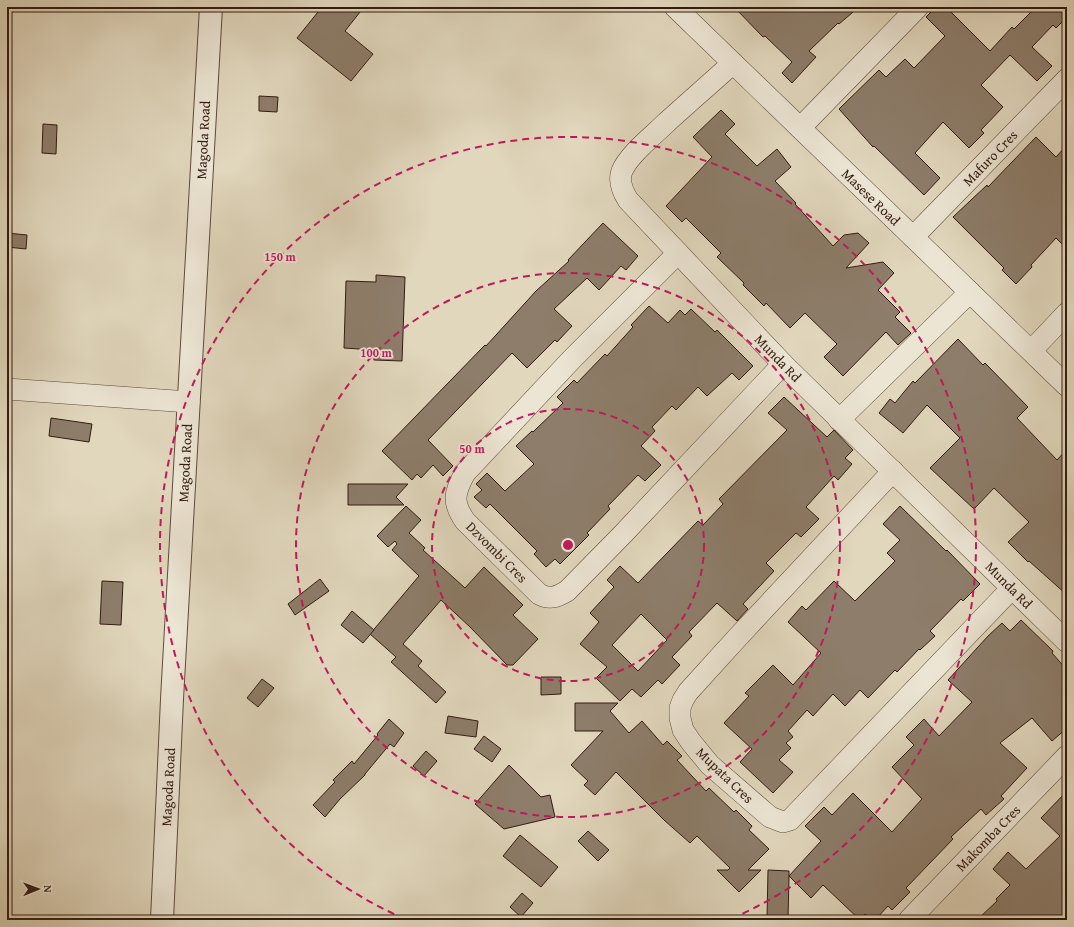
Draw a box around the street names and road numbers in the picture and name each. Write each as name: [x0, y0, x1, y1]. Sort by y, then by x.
street label: Magoda Road: [191, 100, 215, 180]
street label: Mafuro Cres: [958, 125, 1022, 191]
street label: Masese Road: [837, 164, 905, 231]
street label: Munda Rd: [750, 330, 806, 387]
street label: Magoda Road: [173, 423, 197, 503]
street label: Dzvombi Cres: [462, 517, 532, 587]
street label: Munda Rd: [981, 557, 1038, 614]
street label: Mupata Cres: [692, 742, 758, 808]
street label: Magoda Road: [156, 747, 180, 827]
street label: Makomba Cres: [951, 800, 1025, 876]

